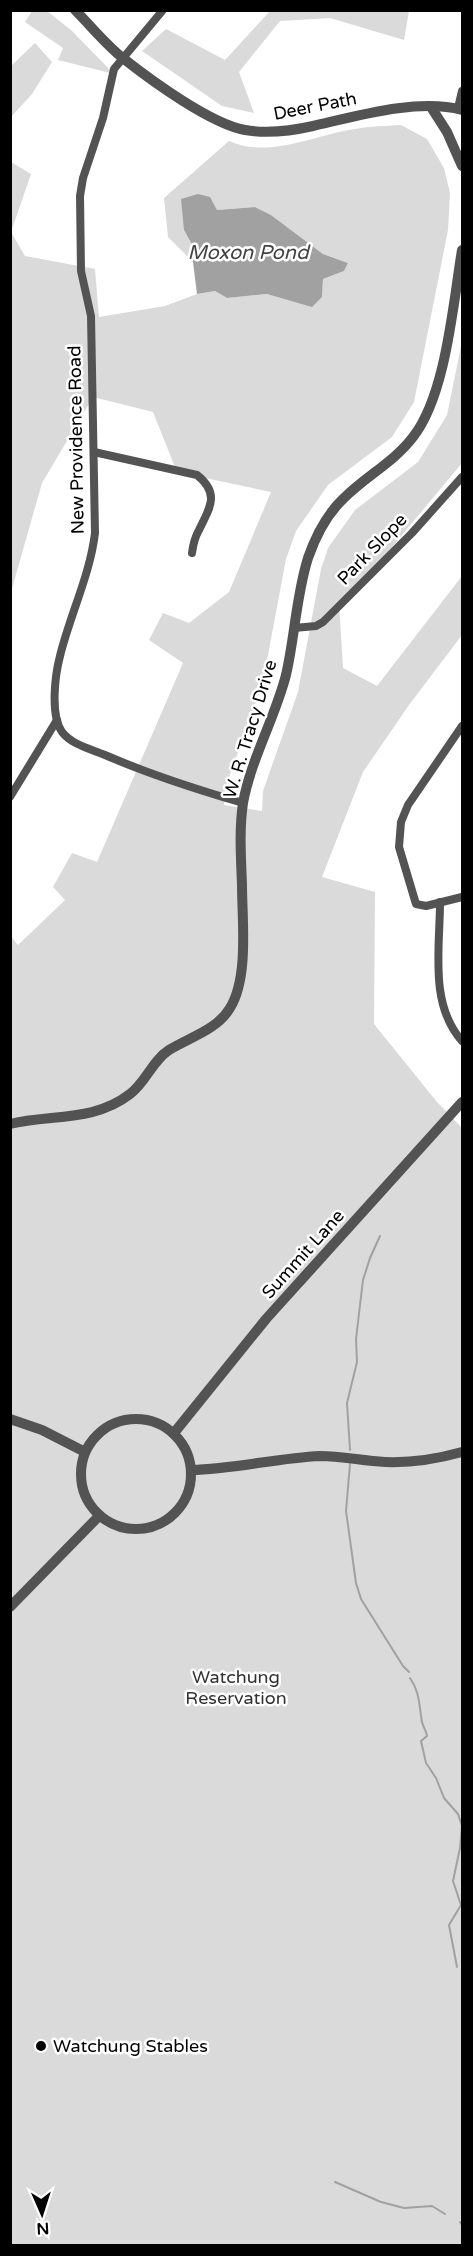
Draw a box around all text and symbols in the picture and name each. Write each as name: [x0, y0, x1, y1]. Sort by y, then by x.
street label: Deer Path: [271, 87, 359, 125]
water label: Moxon Pond: [187, 241, 311, 265]
street label: New Providence Road: [63, 345, 89, 535]
street label: Park Slope: [332, 509, 412, 589]
street label: W. R. Tracy Drive: [218, 657, 282, 801]
street label: Summit Lane: [257, 1205, 349, 1303]
park label: Watchung Reservation: [185, 1666, 287, 1709]
place label: Watchung Stables: [53, 2035, 208, 2057]
marker: Watchung Stables: [34, 2039, 48, 2053]
north arrow: [12, 2184, 72, 2244]
text: N: [36, 2218, 50, 2238]

